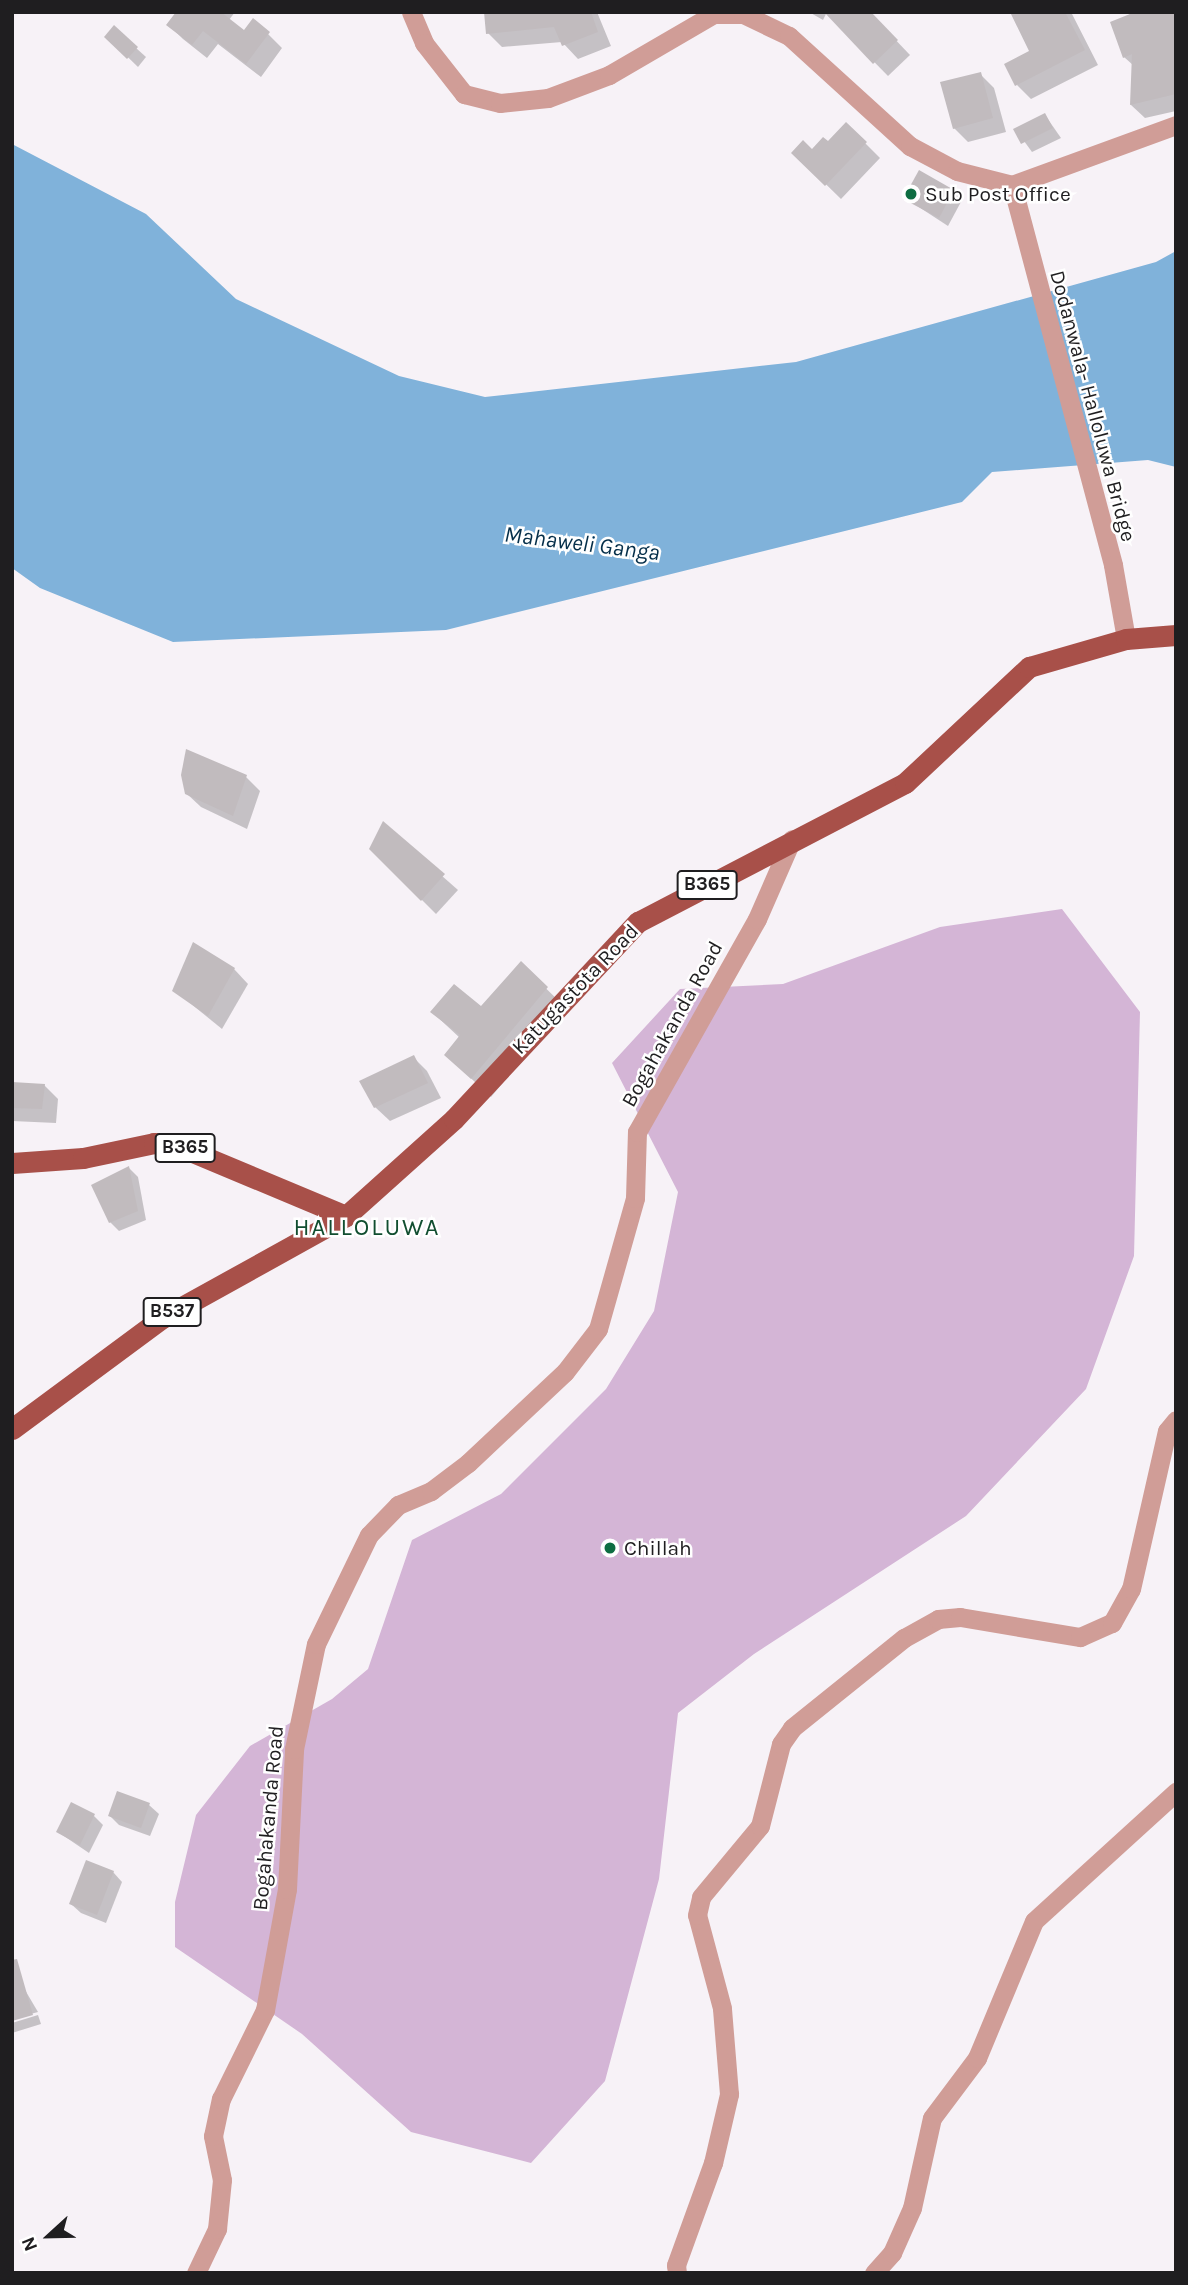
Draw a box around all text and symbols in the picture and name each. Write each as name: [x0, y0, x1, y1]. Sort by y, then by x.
place label: Sub Post Office: [925, 181, 1071, 207]
marker: Sub Post Office: [903, 186, 919, 202]
street label: Dodanwala- Halloluwa Bridge: [1045, 268, 1141, 544]
water label: Mahaweli Ganga: [503, 521, 661, 567]
road number: B365: [676, 870, 738, 900]
street label: Katugastota Road: [506, 919, 644, 1059]
street label: Bogahakanda Road: [616, 937, 728, 1111]
road number: B365: [154, 1132, 216, 1164]
district label: HALLOLUWA: [295, 1214, 439, 1242]
road number: B537: [142, 1296, 202, 1328]
place label: Chillah: [624, 1535, 692, 1561]
marker: Chillah: [602, 1540, 618, 1556]
street label: Bogahakanda Road: [247, 1724, 289, 1912]
north arrow: [14, 2201, 84, 2271]
text: N: [17, 2233, 42, 2254]

